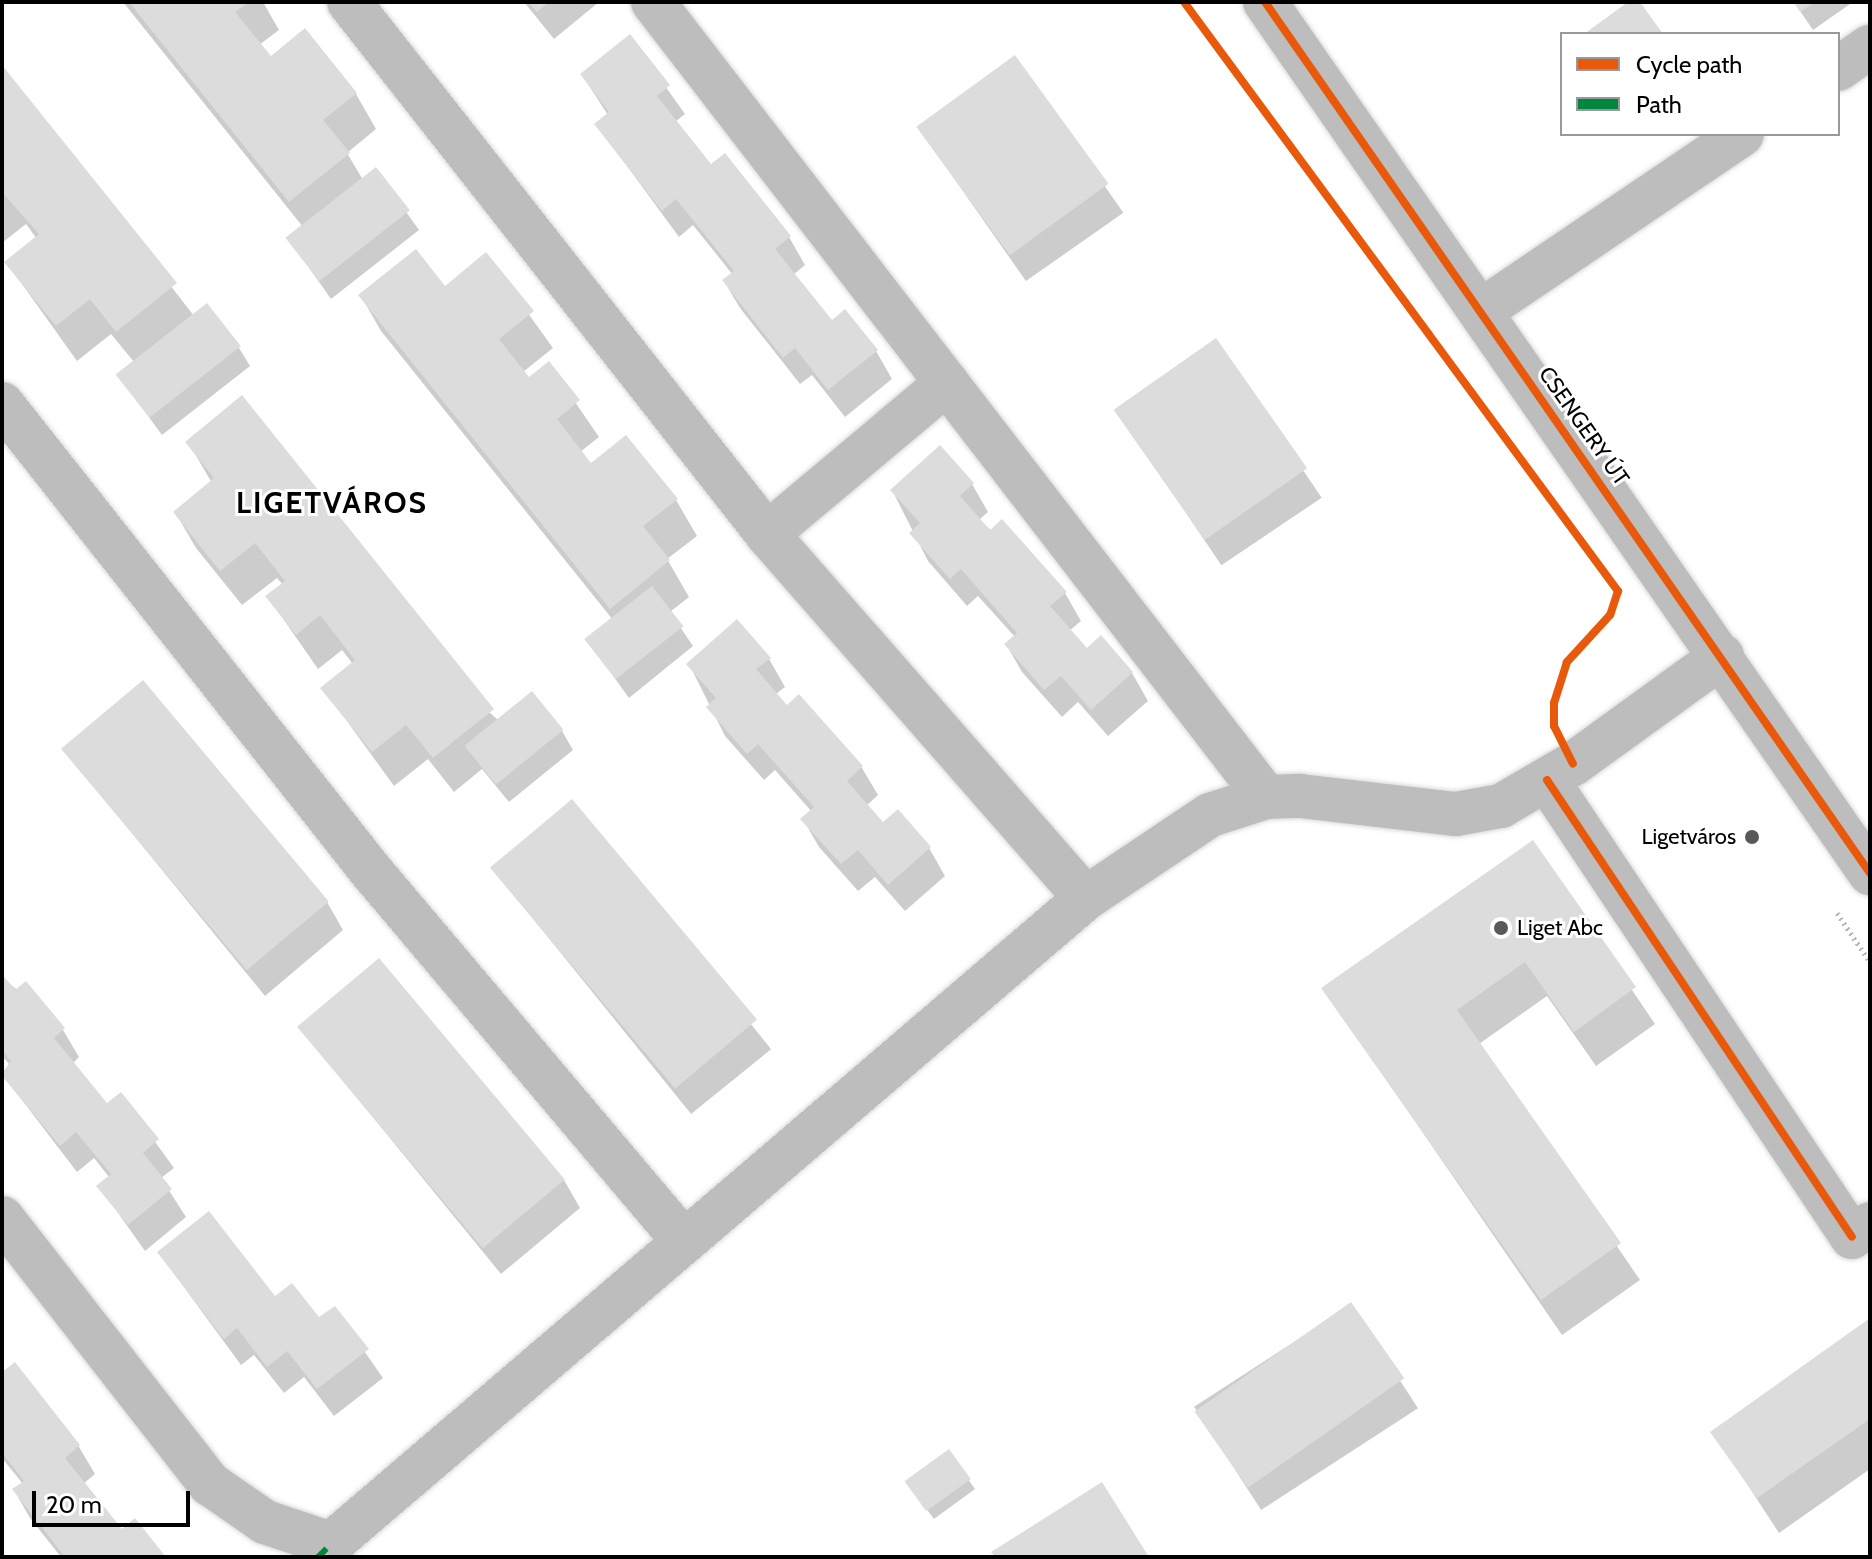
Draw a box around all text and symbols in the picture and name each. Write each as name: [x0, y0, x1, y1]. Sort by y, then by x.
legend: [1560, 32, 1840, 136]
text: Cycle path: [1636, 50, 1742, 79]
text: Path: [1636, 90, 1682, 119]
street label: CSENGERY ÚT: [1533, 361, 1635, 491]
district label: LIGETVÁROS: [236, 485, 428, 521]
place label: Ligetváros: [1642, 824, 1736, 850]
marker: Ligetváros: [1743, 828, 1761, 846]
place label: Liget Abc: [1517, 915, 1603, 941]
marker: Liget Abc: [1492, 919, 1510, 937]
scale bar: [36, 1475, 194, 1525]
text: 20 m: [46, 1490, 102, 1519]

